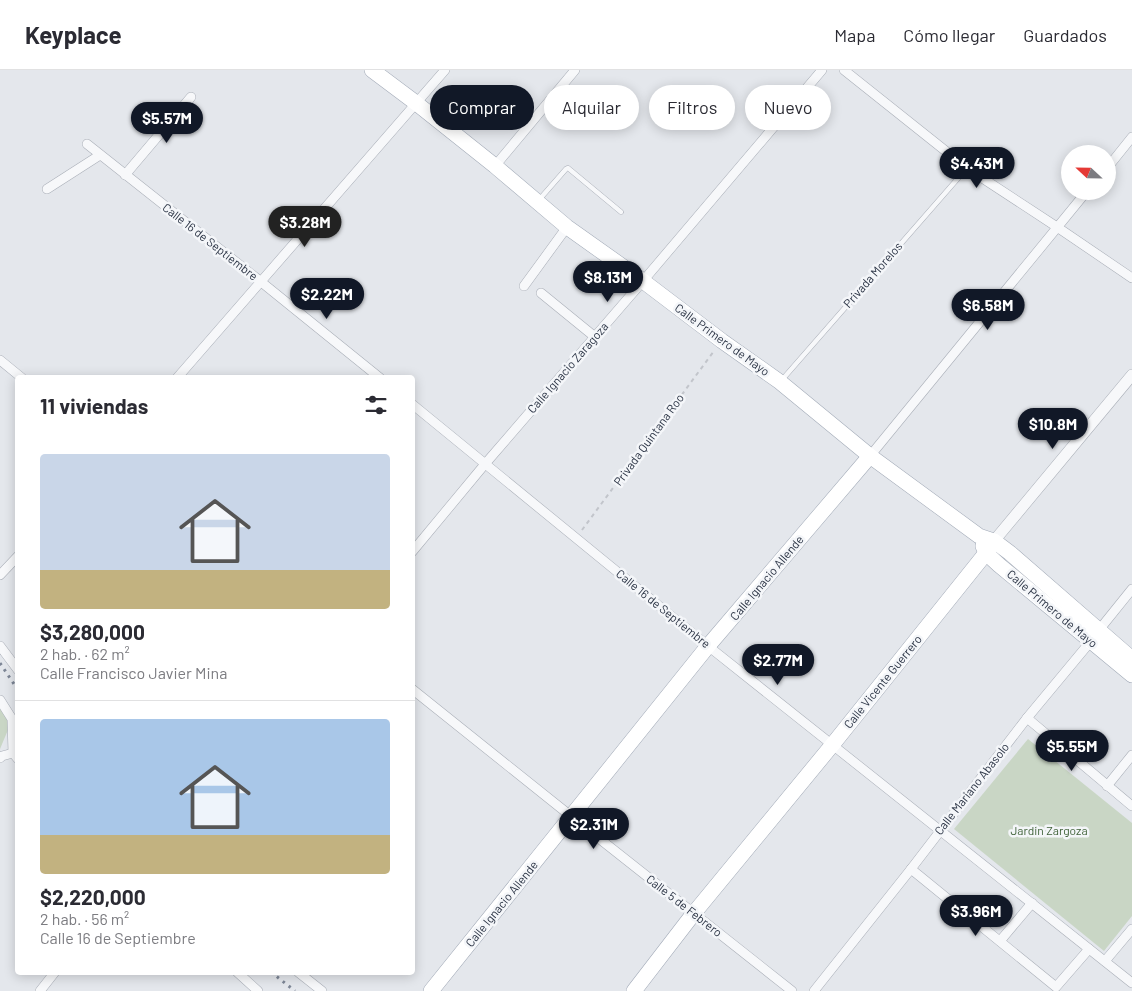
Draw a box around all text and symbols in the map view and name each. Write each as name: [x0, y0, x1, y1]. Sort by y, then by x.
text: Keyplace: [25, 20, 122, 49]
text: Mapa: [834, 24, 875, 46]
text: Cómo llegar: [903, 24, 995, 46]
text: Guardados: [1023, 24, 1107, 46]
chip: Comprar: [430, 85, 534, 130]
chip: Alquilar: [544, 85, 639, 130]
chip: Filtros: [649, 85, 735, 130]
chip: Nuevo: [745, 85, 831, 130]
pin: $5.57M: [126, 102, 208, 144]
text: $5.57M: [142, 108, 192, 127]
north arrow: [1061, 145, 1116, 200]
map controls: [1061, 145, 1116, 200]
pin: $4.43M: [936, 146, 1018, 189]
text: $4.43M: [951, 153, 1003, 172]
street label: Calle 16 de Septiembre: [160, 200, 261, 283]
pin: $3.28M: [264, 206, 346, 248]
text: $3.28M: [279, 212, 331, 231]
street label: Privada Morelos: [840, 239, 905, 310]
pin: $8.13M: [567, 260, 649, 303]
text: $8.13M: [584, 267, 632, 286]
pin: $2.22M: [286, 278, 368, 320]
text: $2.22M: [301, 284, 353, 303]
pin: $6.58M: [947, 288, 1029, 331]
text: $6.58M: [963, 295, 1013, 314]
street label: Calle Primero de Mayo: [673, 300, 773, 378]
street label: Calle Ignacio Zaragoza: [524, 319, 610, 416]
icon: filters: [362, 391, 390, 419]
street label: Privada Quintana Roo: [610, 391, 686, 488]
text: 11 viviendas: [40, 393, 148, 418]
pin: $10.8M: [1012, 408, 1094, 450]
text: $10.8M: [1029, 414, 1077, 433]
icon: home: [170, 486, 260, 576]
street label: Calle Ignacio Allende: [727, 532, 806, 623]
street label: Calle 16 de Septiembre: [614, 566, 713, 650]
street label: Calle Primero de Mayo: [1005, 566, 1101, 650]
text: $3,280,000: [40, 619, 145, 644]
street label: Calle Vicente Guerrero: [840, 632, 924, 731]
text: 2 hab. · 62 m²: [40, 644, 130, 663]
pin: $2.77M: [737, 644, 819, 686]
text: $2.77M: [753, 650, 803, 669]
text: Calle Francisco Javier Mina: [40, 663, 227, 682]
pin: $5.55M: [1031, 730, 1113, 772]
text: $5.55M: [1047, 736, 1097, 755]
street label: Calle Mariano Abasolo: [931, 740, 1011, 837]
icon: home: [170, 752, 260, 842]
pin: $2.31M: [553, 808, 635, 850]
text: $2.31M: [570, 814, 618, 833]
park label: Jardin Zargoza: [1010, 823, 1088, 837]
street label: Calle Ignacio Allende: [462, 858, 540, 949]
street label: Calle 5 de Febrero: [644, 871, 725, 939]
text: $2,220,000: [40, 884, 146, 909]
pin: $3.96M: [935, 894, 1017, 937]
text: $3.96M: [951, 901, 1001, 920]
text: 2 hab. · 56 m²: [40, 909, 129, 928]
text: Calle 16 de Septiembre: [40, 928, 196, 947]

